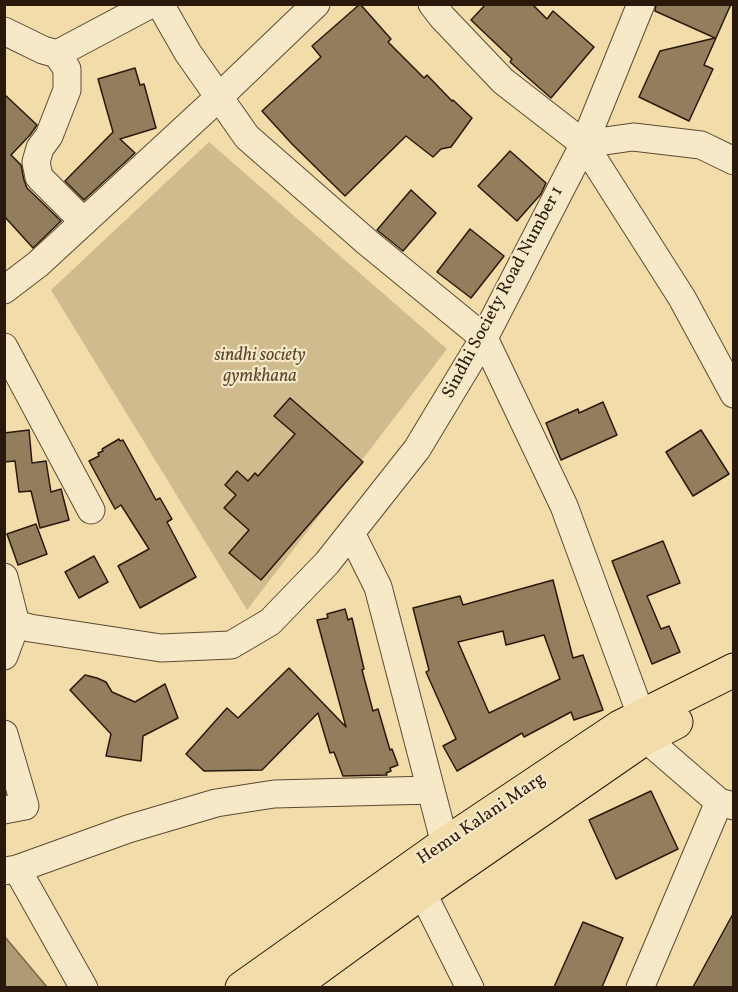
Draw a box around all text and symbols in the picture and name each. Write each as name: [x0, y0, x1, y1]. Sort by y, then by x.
street label: Sindhi Society Road Number 1: [439, 183, 569, 403]
park label: sindhi society gymkhana: [214, 346, 306, 388]
street label: Hemu Kalani Marg: [414, 769, 550, 871]

